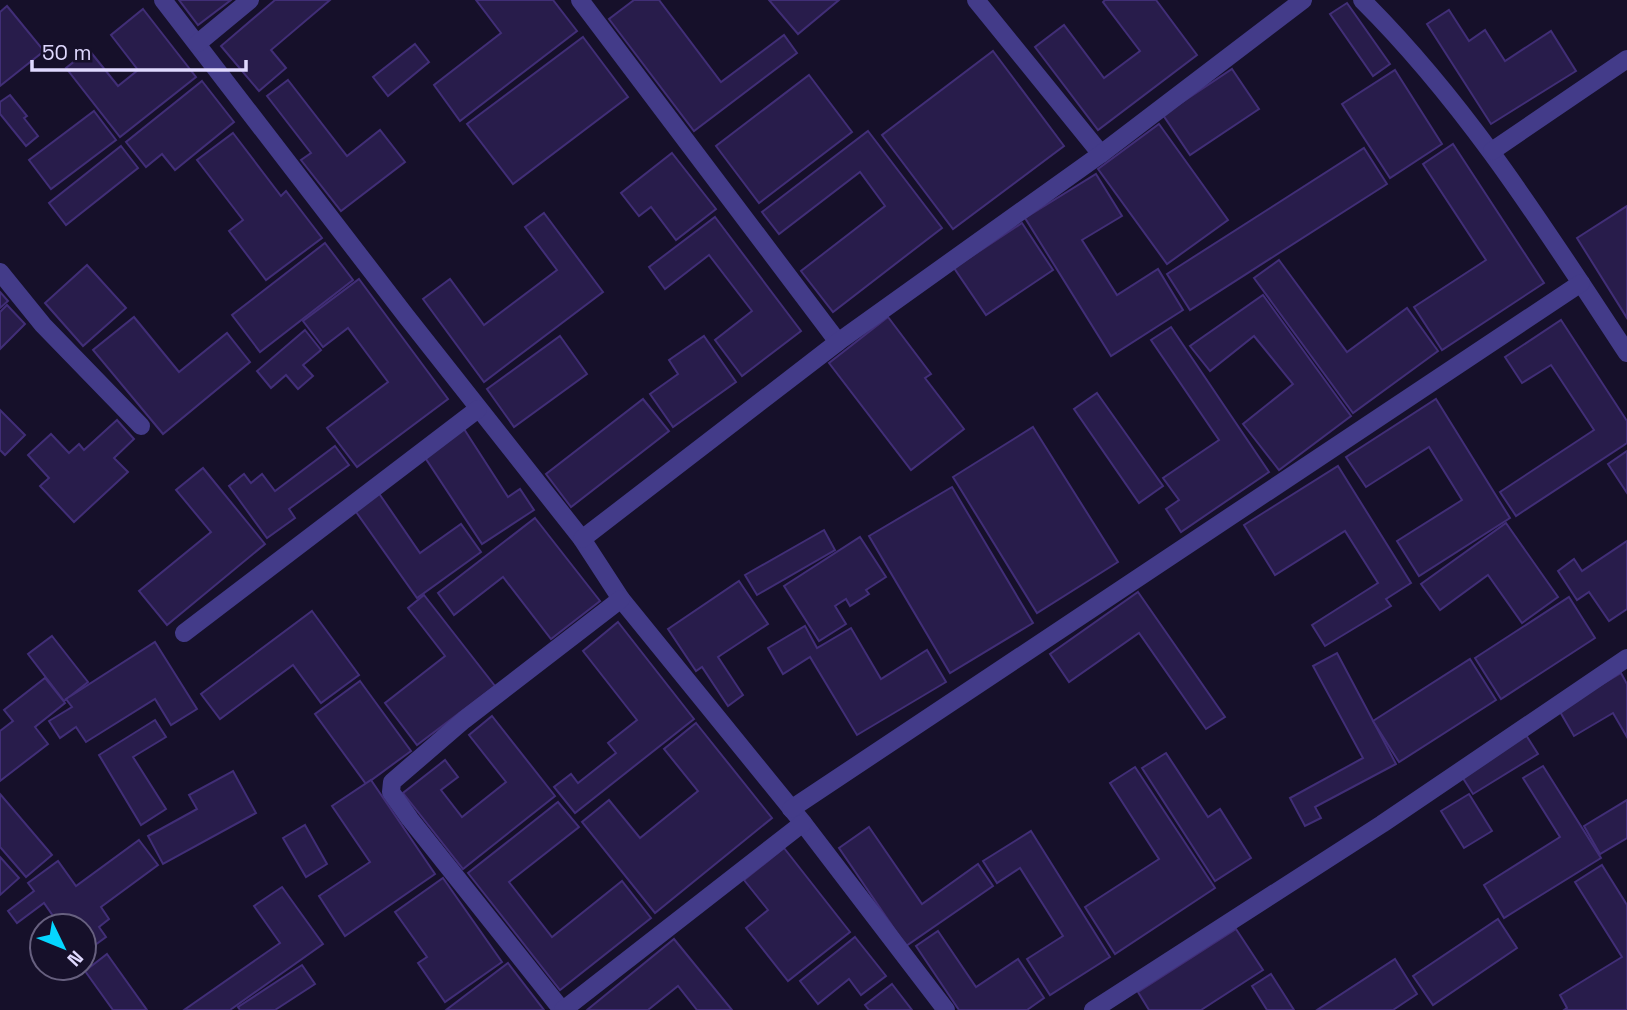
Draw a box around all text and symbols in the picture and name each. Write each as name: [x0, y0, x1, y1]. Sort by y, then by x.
scale bar: [32, 28, 245, 72]
text: 50 m: [42, 39, 92, 66]
north arrow: [28, 912, 98, 982]
text: N: [62, 945, 89, 971]

